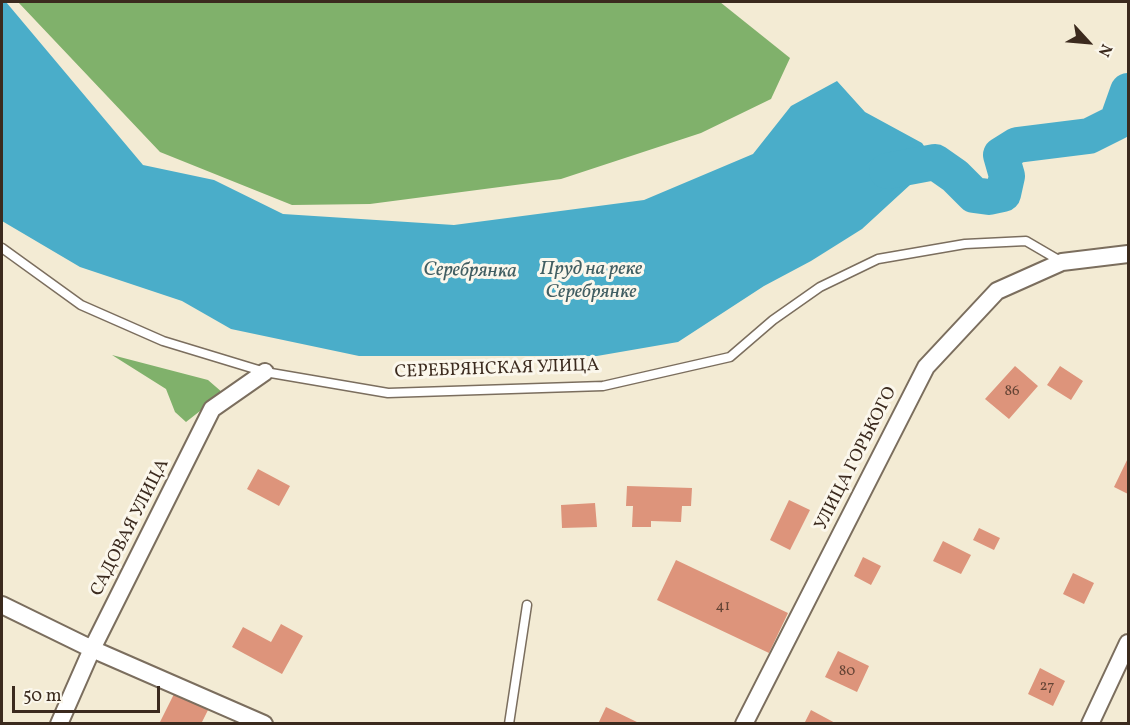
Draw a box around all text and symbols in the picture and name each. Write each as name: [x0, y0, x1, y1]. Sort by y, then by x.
north arrow: [1058, 12, 1118, 72]
text: N: [1092, 40, 1117, 60]
water label: Пруд на реке Серебрянке: [540, 258, 642, 305]
water label: Серебрянка: [423, 259, 517, 285]
street label: СЕРЕБРЯНСКАЯ УЛИЦА: [394, 356, 600, 384]
house number: 86: [1004, 383, 1020, 401]
street label: УЛИЦА ГОРЬКОГО: [811, 384, 903, 534]
street label: САДОВАЯ УЛИЦА: [87, 456, 175, 600]
house number: 41: [716, 598, 730, 616]
house number: 80: [839, 663, 855, 681]
scale bar: [15, 674, 164, 712]
house number: 27: [1040, 678, 1054, 696]
text: 50 m: [23, 684, 62, 709]

